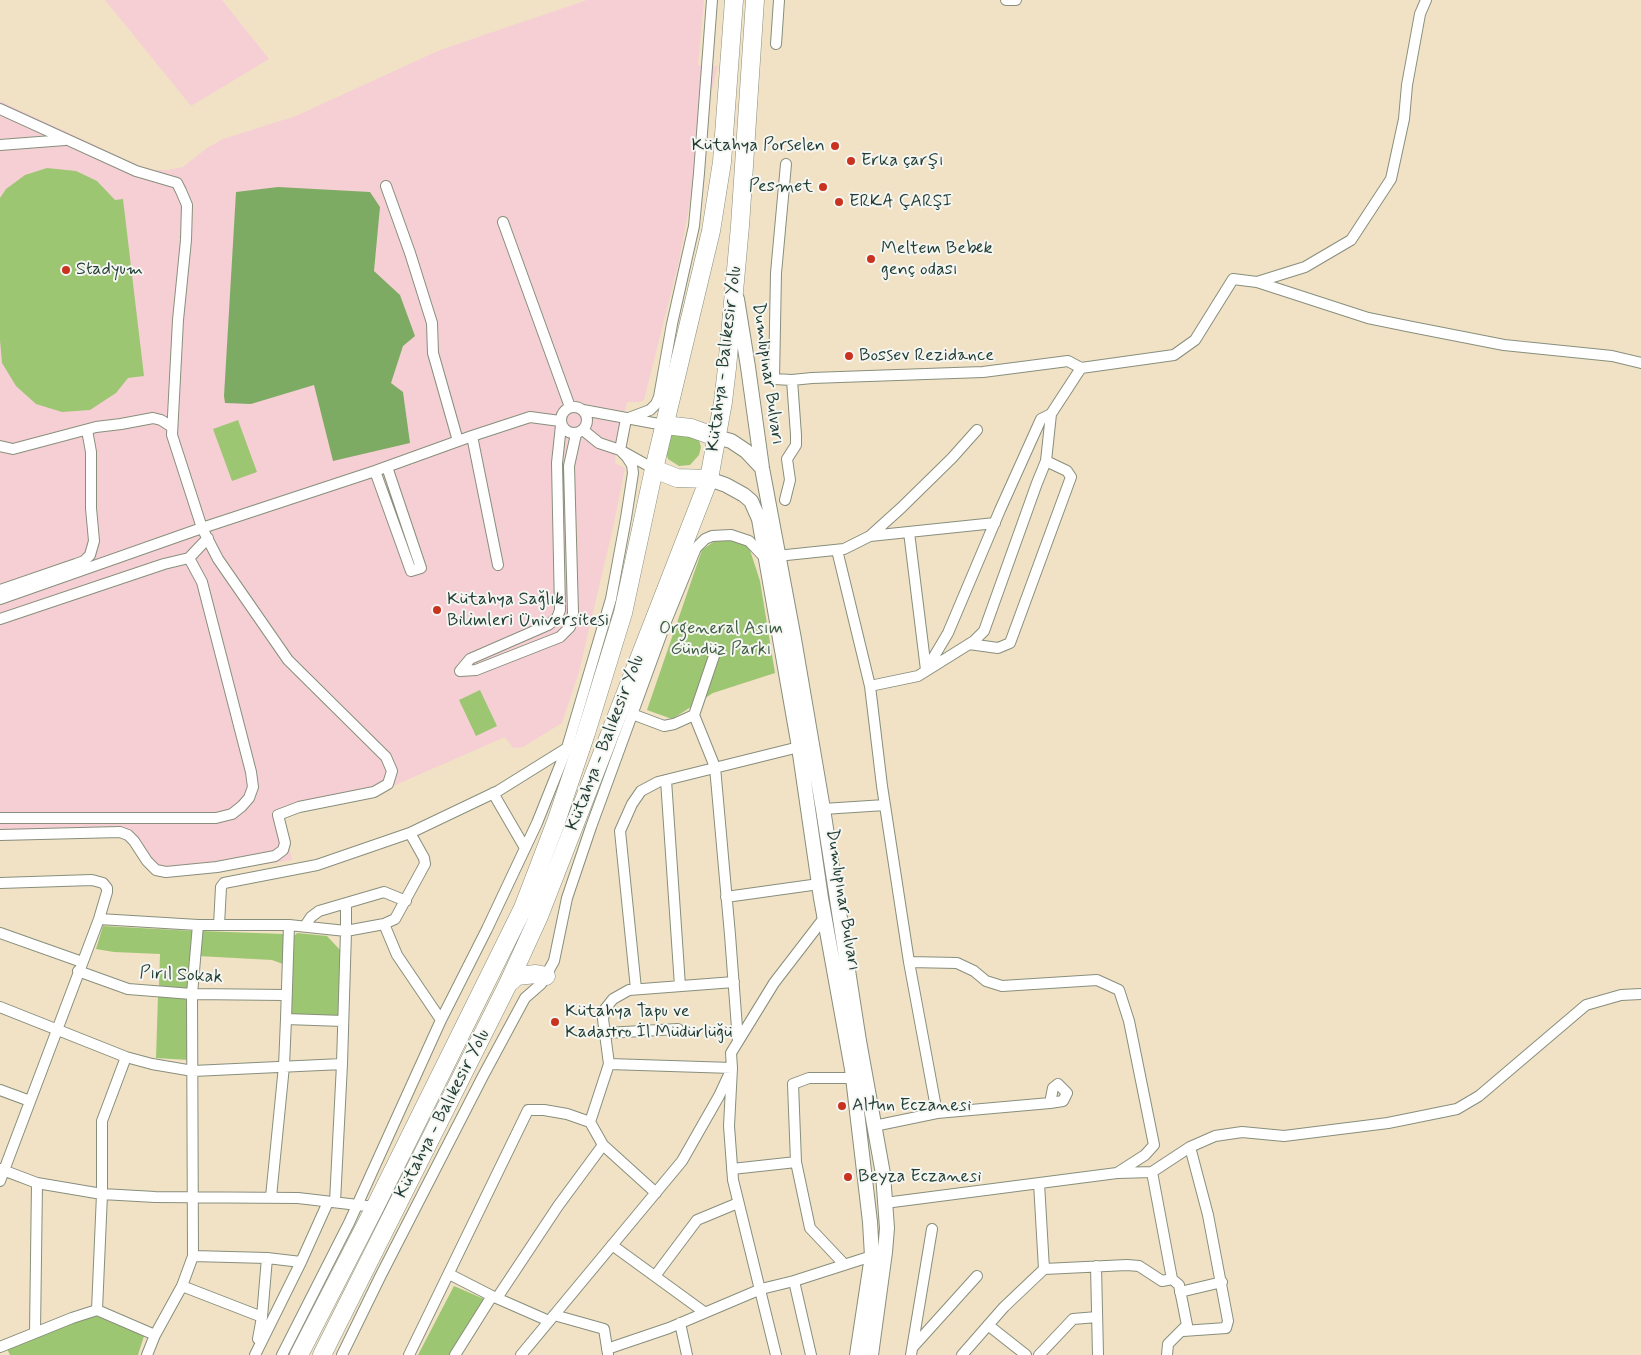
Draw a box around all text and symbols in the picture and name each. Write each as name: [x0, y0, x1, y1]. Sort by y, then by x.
place label: Kütahya Porselen: [691, 135, 825, 157]
marker: Kütahya Porselen: [829, 140, 841, 152]
place label: Erka çarşı: [861, 150, 944, 172]
marker: Erka çarşı: [845, 155, 857, 167]
place label: Pesmet: [749, 176, 813, 198]
marker: Pesmet: [817, 181, 829, 193]
place label: ERKA ÇARŞI: [849, 191, 952, 213]
marker: ERKA ÇARŞI: [833, 196, 845, 208]
place label: Meltem Bebek genç odası: [881, 238, 993, 280]
marker: Meltem Bebek genç odası: [865, 253, 877, 265]
place label: Stadyum: [76, 259, 143, 281]
marker: Stadyum: [60, 264, 72, 276]
street label: Kütahya - Balıkesir Yolu: [703, 265, 747, 453]
street label: Dumlupınar Bulvarı: [746, 302, 788, 446]
place label: Bossev Rezidance: [859, 345, 994, 367]
marker: Bossev Rezidance: [843, 350, 855, 362]
place label: Kütahya Sağlık Bilimleri Üniversitesi: [447, 589, 609, 632]
marker: Kütahya Sağlık Bilimleri Üniversitesi: [431, 604, 443, 616]
park label: Orgeneral Asım Gündüz Parkı: [659, 618, 783, 660]
street label: Kütahya - Balıkesir Yolu: [562, 652, 650, 834]
street label: Dumlupınar Bulvarı: [820, 828, 864, 972]
street label: Pırıl Sokak: [139, 963, 223, 989]
place label: Kütahya Tapu ve Kadastro İl Müdürlüğü: [565, 1001, 732, 1044]
marker: Kütahya Tapu ve Kadastro İl Müdürlüğü: [549, 1016, 561, 1028]
street label: Kütahya - Balıkesir Yolu: [391, 1026, 495, 1202]
place label: Altun Eczanesi: [852, 1095, 971, 1117]
marker: Altun Eczanesi: [836, 1100, 848, 1112]
place label: Beyza Eczanesi: [858, 1166, 982, 1188]
marker: Beyza Eczanesi: [842, 1171, 854, 1183]

